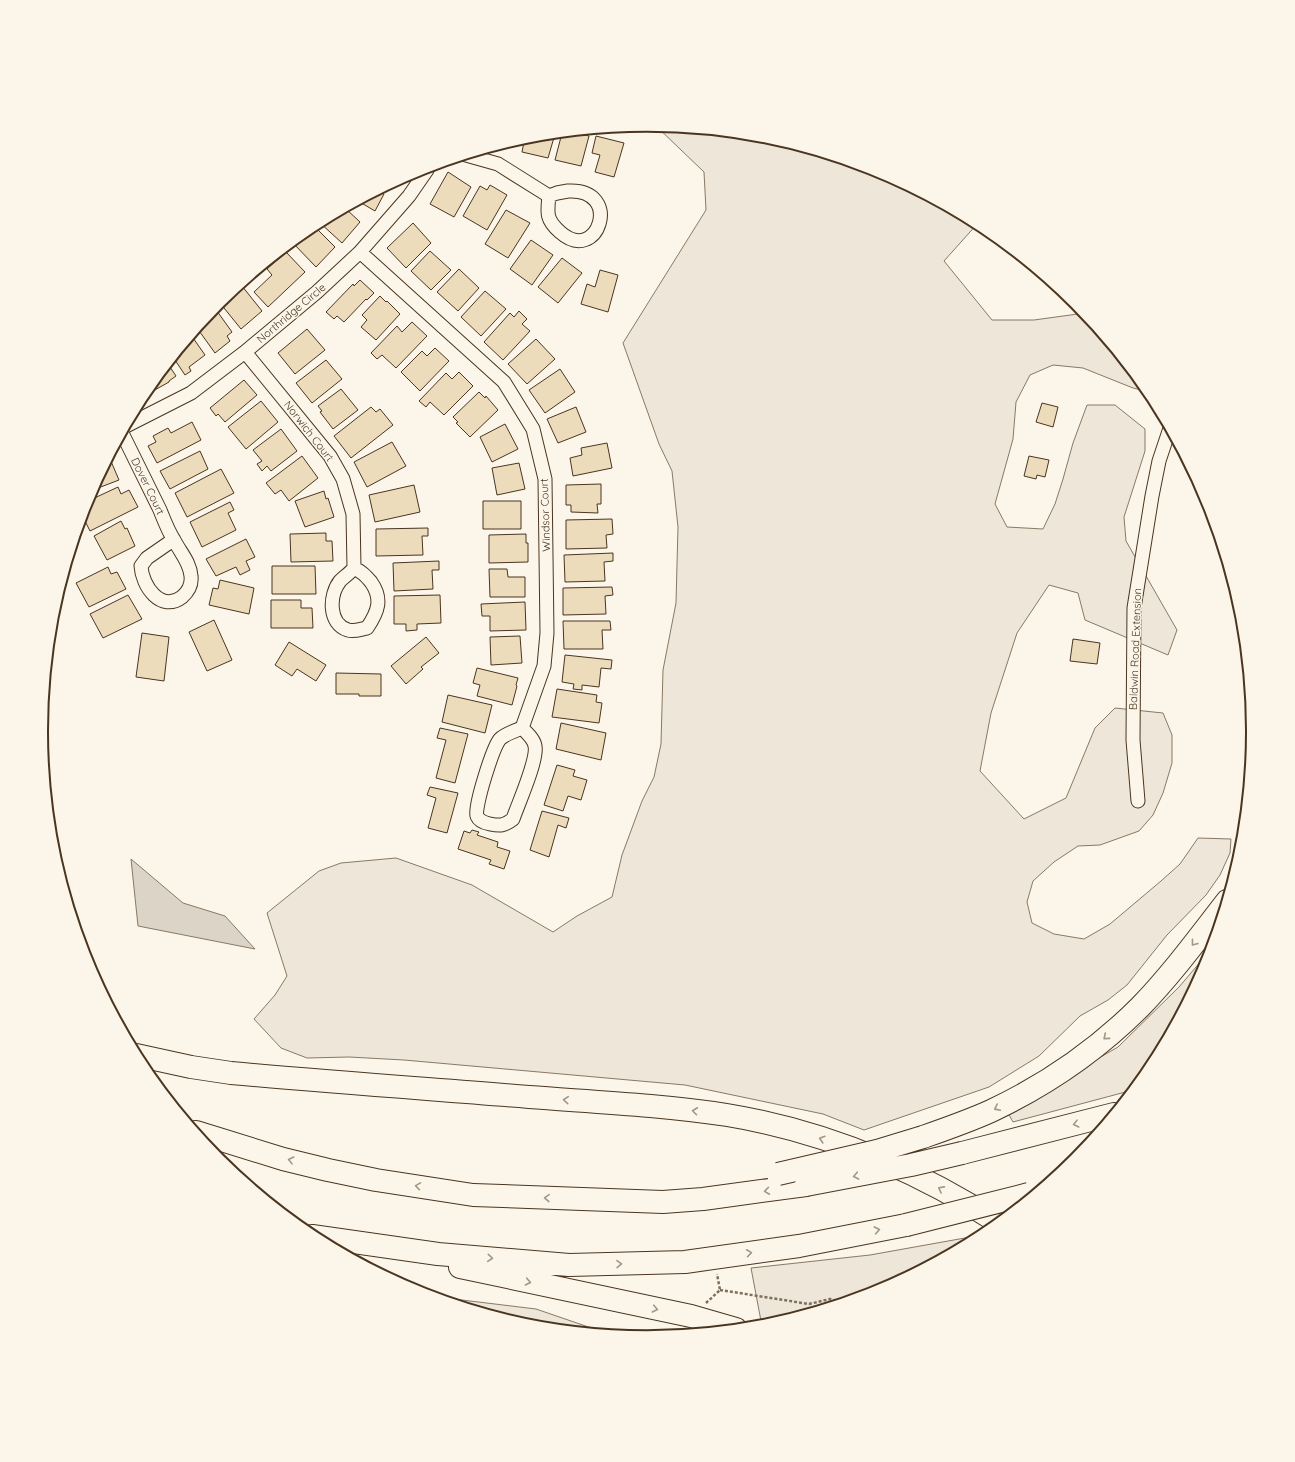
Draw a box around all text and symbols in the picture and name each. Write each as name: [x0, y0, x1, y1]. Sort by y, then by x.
street label: Northridge Circle: [254, 280, 328, 346]
street label: Norwich Court: [281, 398, 337, 464]
street label: Dover Court: [128, 455, 168, 517]
street label: Windsor Court: [537, 478, 553, 552]
street label: Baldwin Road Extension: [1126, 588, 1144, 710]
one-way arrow: [1192, 938, 1199, 945]
one-way arrow: [1103, 1033, 1111, 1040]
one-way arrow: [563, 1095, 569, 1104]
one-way arrow: [994, 1103, 1001, 1111]
one-way arrow: [692, 1107, 698, 1116]
one-way arrow: [1073, 1119, 1080, 1128]
one-way arrow: [819, 1135, 826, 1144]
one-way arrow: [287, 1157, 294, 1165]
one-way arrow: [852, 1171, 859, 1180]
one-way arrow: [415, 1182, 421, 1191]
one-way arrow: [764, 1186, 770, 1195]
one-way arrow: [938, 1186, 946, 1194]
one-way arrow: [544, 1194, 550, 1202]
one-way arrow: [874, 1227, 880, 1235]
one-way arrow: [746, 1249, 752, 1258]
one-way arrow: [487, 1254, 493, 1263]
one-way arrow: [616, 1260, 622, 1268]
one-way arrow: [525, 1277, 531, 1285]
one-way arrow: [652, 1304, 659, 1312]

